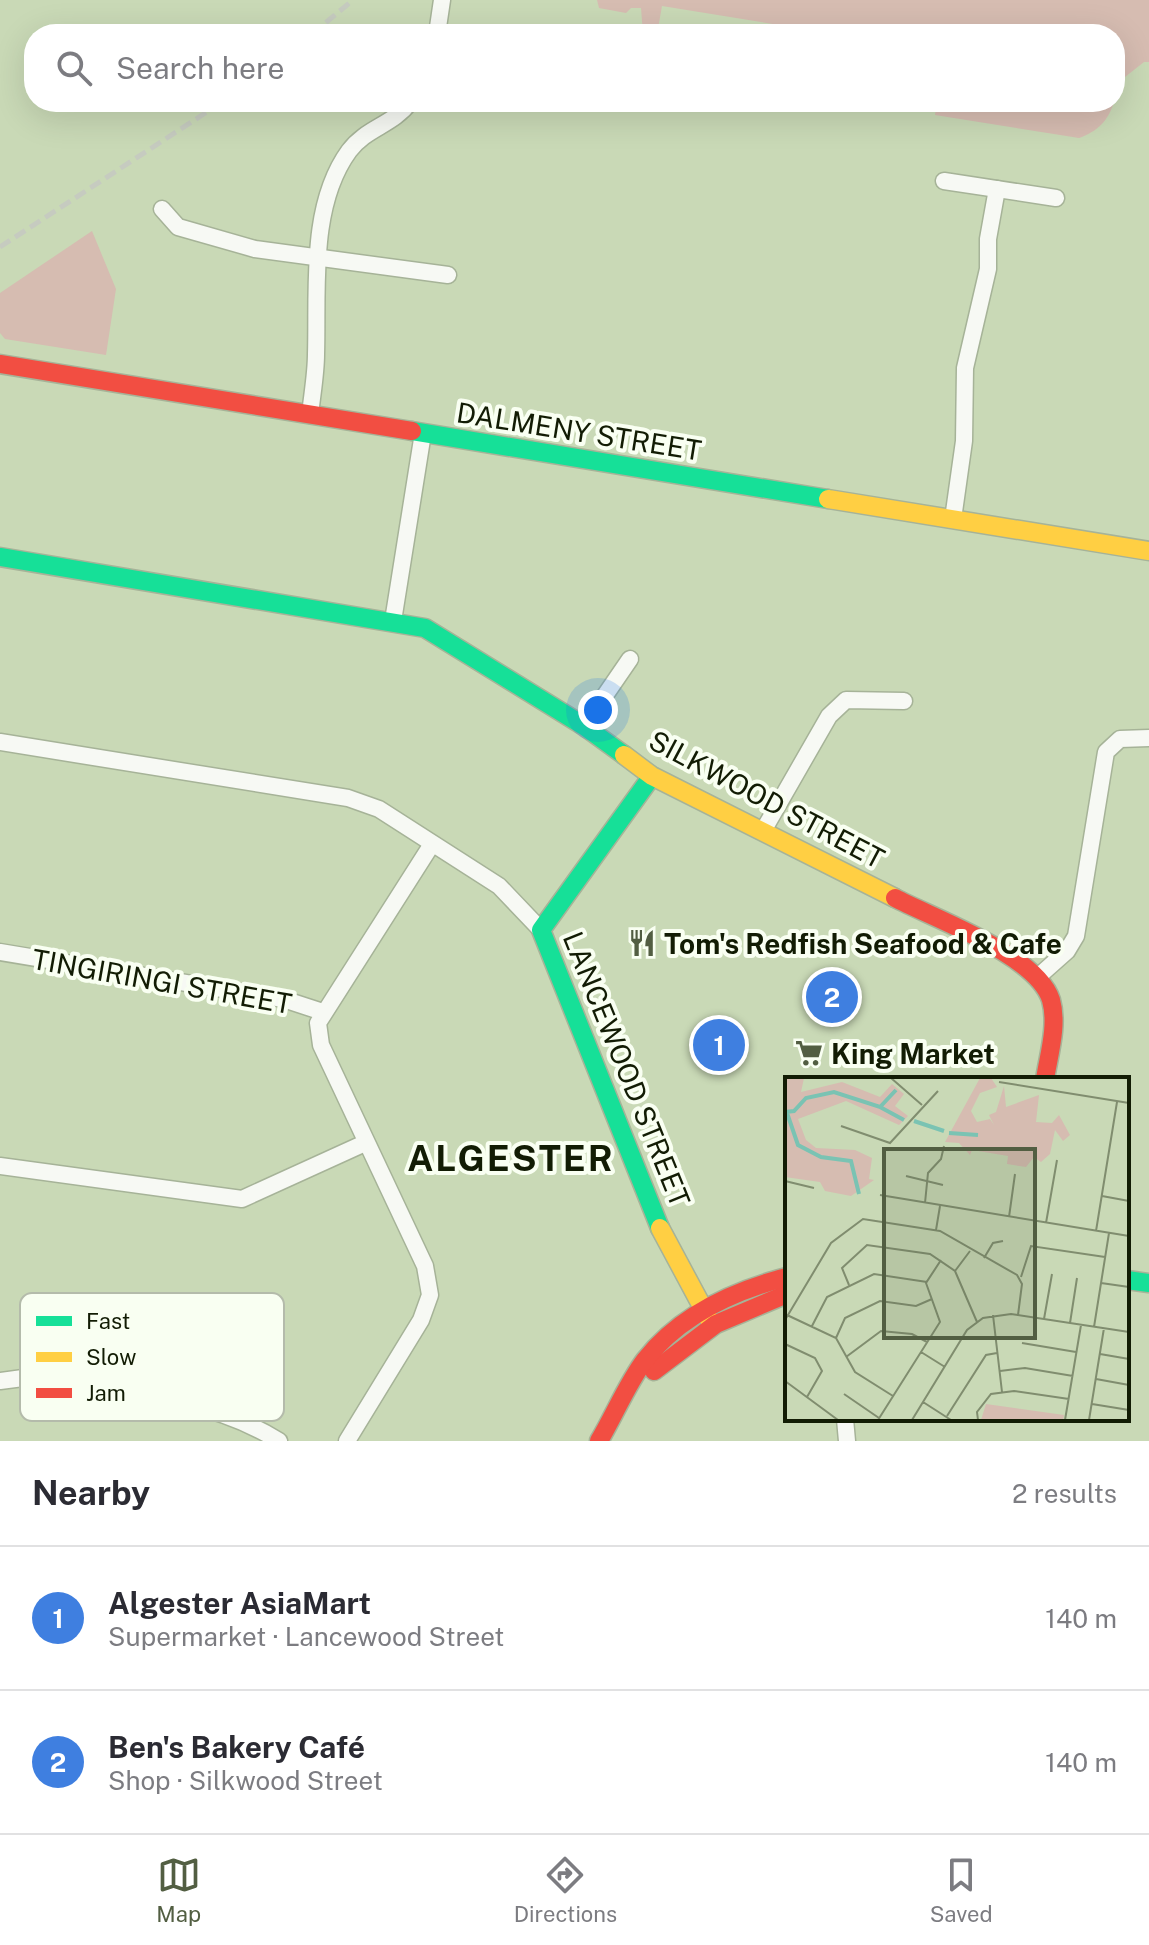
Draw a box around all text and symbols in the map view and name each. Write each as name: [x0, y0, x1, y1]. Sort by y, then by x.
search box: [24, 24, 1125, 112]
icon: search: [52, 46, 96, 90]
text: Search here: [116, 50, 284, 86]
street label: DALMENY STREET: [454, 395, 704, 467]
your location: [578, 690, 618, 730]
street label: SILKWOOD STREET: [644, 723, 890, 875]
street label: LANCEWOOD STREET: [557, 927, 697, 1211]
place label: Tom's Redfish Seafood & Cafe: [664, 927, 1062, 960]
restaurant icon: Tom's Redfish Seafood & Cafe: [627, 928, 657, 958]
street label: TINGIRINGI STREET: [30, 942, 294, 1020]
pin: 2: [806, 967, 858, 1027]
pin: 1: [693, 1015, 745, 1075]
place label: King Market: [831, 1037, 995, 1070]
supermarket icon: King Market: [794, 1038, 824, 1068]
inset map: [785, 1077, 1129, 1421]
district label: ALGESTER: [407, 1137, 615, 1179]
legend: [20, 1293, 284, 1421]
text: Fast: [86, 1308, 130, 1334]
text: Slow: [86, 1344, 136, 1370]
text: Jam: [86, 1380, 126, 1406]
text: Nearby: [32, 1473, 150, 1513]
text: 2 results: [1012, 1478, 1117, 1509]
text: Algester AsiaMart: [108, 1585, 371, 1621]
text: 1: [52, 1603, 64, 1634]
text: 140 m: [1045, 1603, 1117, 1634]
text: Supermarket · Lancewood Street: [108, 1621, 504, 1652]
text: Ben's Bakery Café: [108, 1729, 365, 1765]
text: 2: [50, 1747, 66, 1778]
text: 140 m: [1045, 1747, 1117, 1778]
text: Shop · Silkwood Street: [108, 1765, 383, 1796]
tab: Map: [156, 1853, 201, 1927]
tab: Directions: [514, 1853, 617, 1927]
tab: Saved: [930, 1853, 993, 1927]

